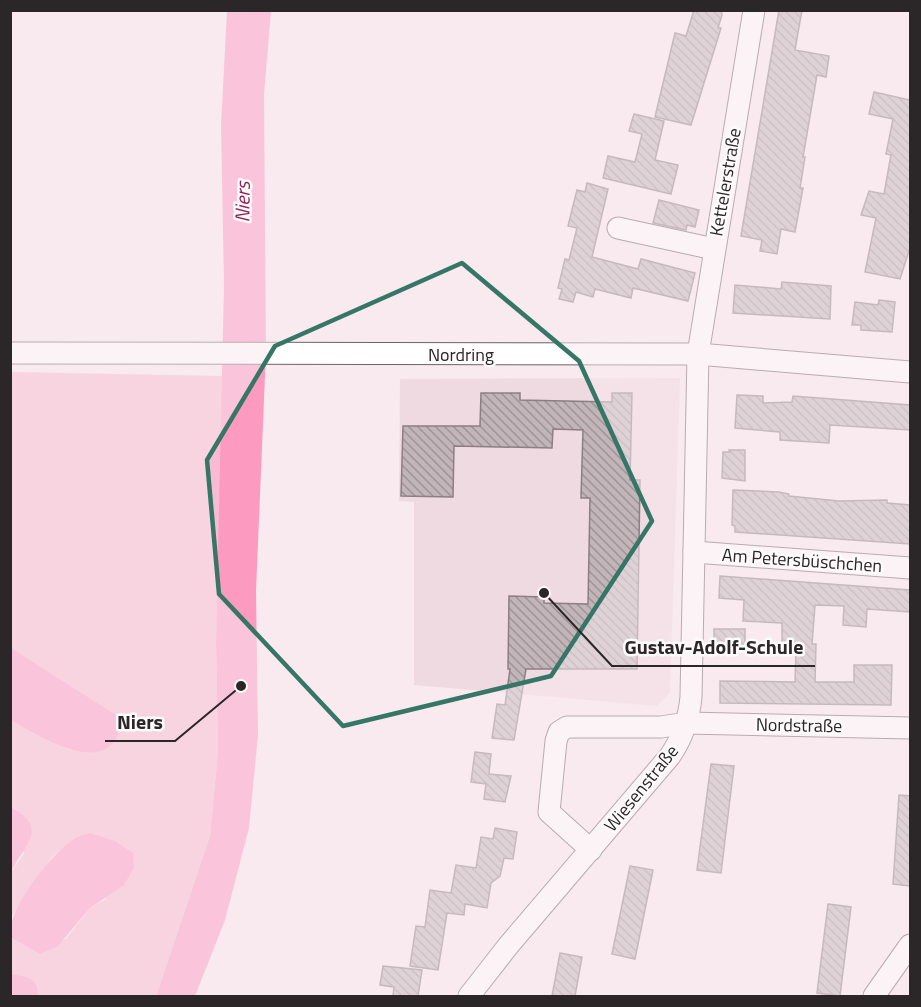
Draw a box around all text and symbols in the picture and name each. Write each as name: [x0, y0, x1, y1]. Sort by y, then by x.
street label: Kettelerstraße: [702, 126, 748, 238]
water label: Niers: [226, 180, 258, 223]
street label: Nordring: [428, 341, 494, 368]
street label: Am Petersbüschchen: [721, 541, 883, 579]
callout: Gustav-Adolf-Schule: [612, 628, 815, 666]
text: Gustav-Adolf-Schule: [625, 631, 803, 662]
callout: Niers: [105, 703, 175, 741]
text: Niers: [117, 706, 163, 737]
street label: Nordstraße: [756, 711, 842, 739]
street label: Wiesenstraße: [597, 739, 685, 837]

